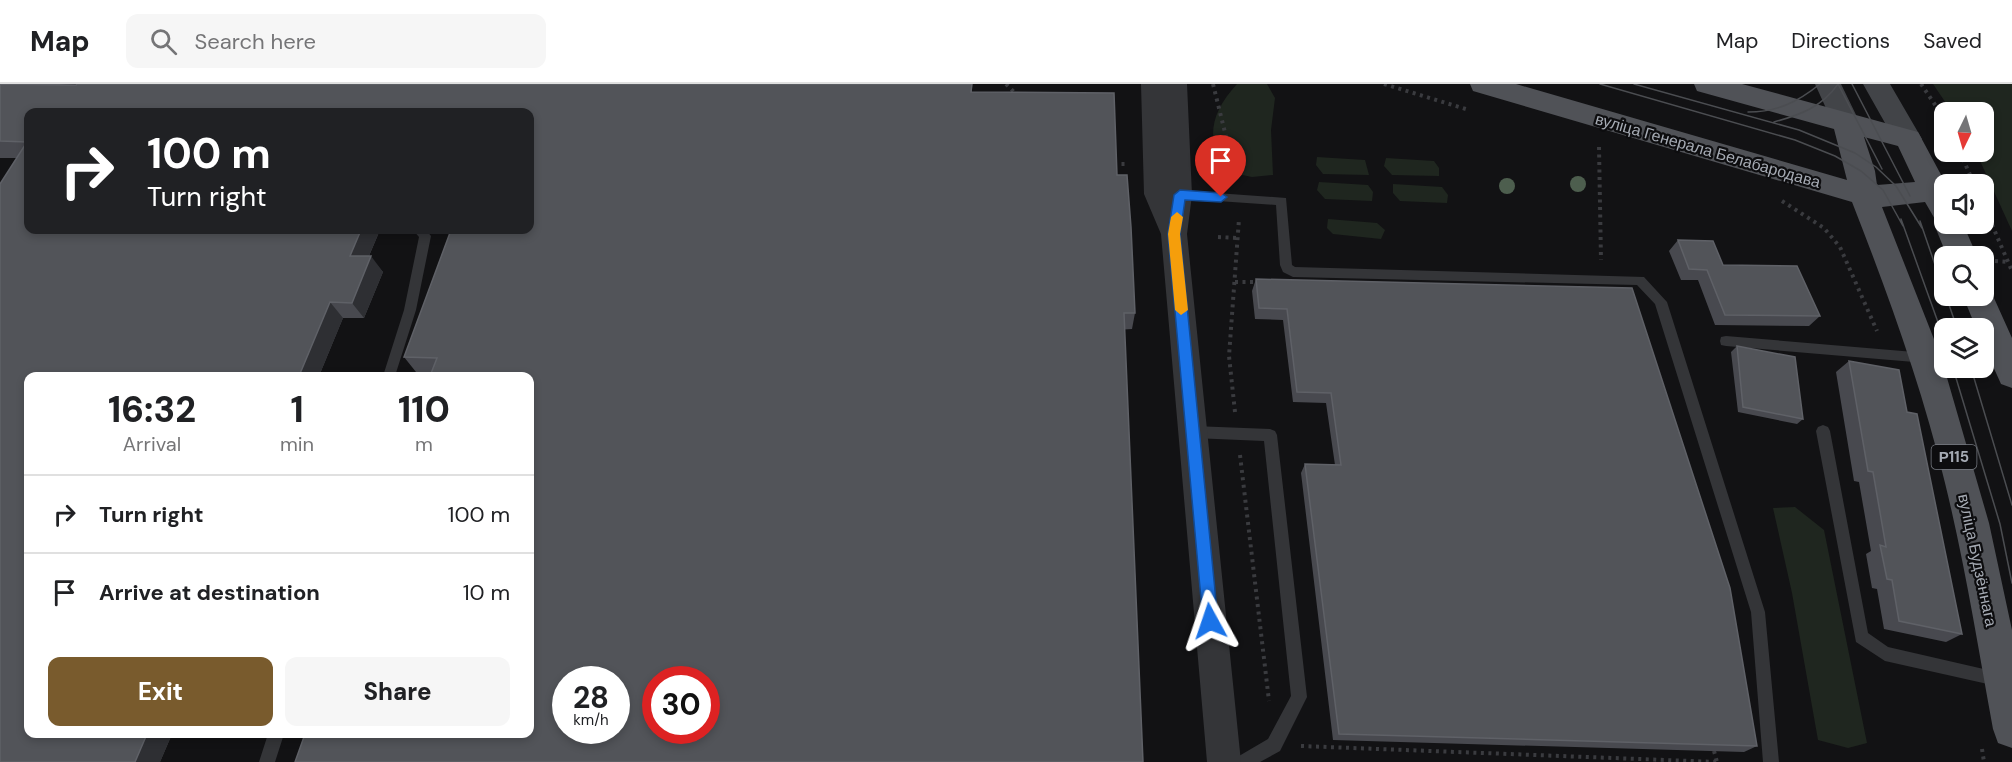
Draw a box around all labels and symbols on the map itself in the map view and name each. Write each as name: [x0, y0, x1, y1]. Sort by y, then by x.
north arrow: [1934, 102, 1994, 162]
street label: вуліца Генерала Белабародава: [1593, 108, 1823, 193]
pin: [1195, 135, 1246, 197]
road number: Р115: [1932, 445, 1976, 469]
street label: вуліца Будзённага: [1953, 492, 2002, 628]
position arrow: [1178, 589, 1242, 653]
speed limit sign: 30: [642, 666, 720, 744]

